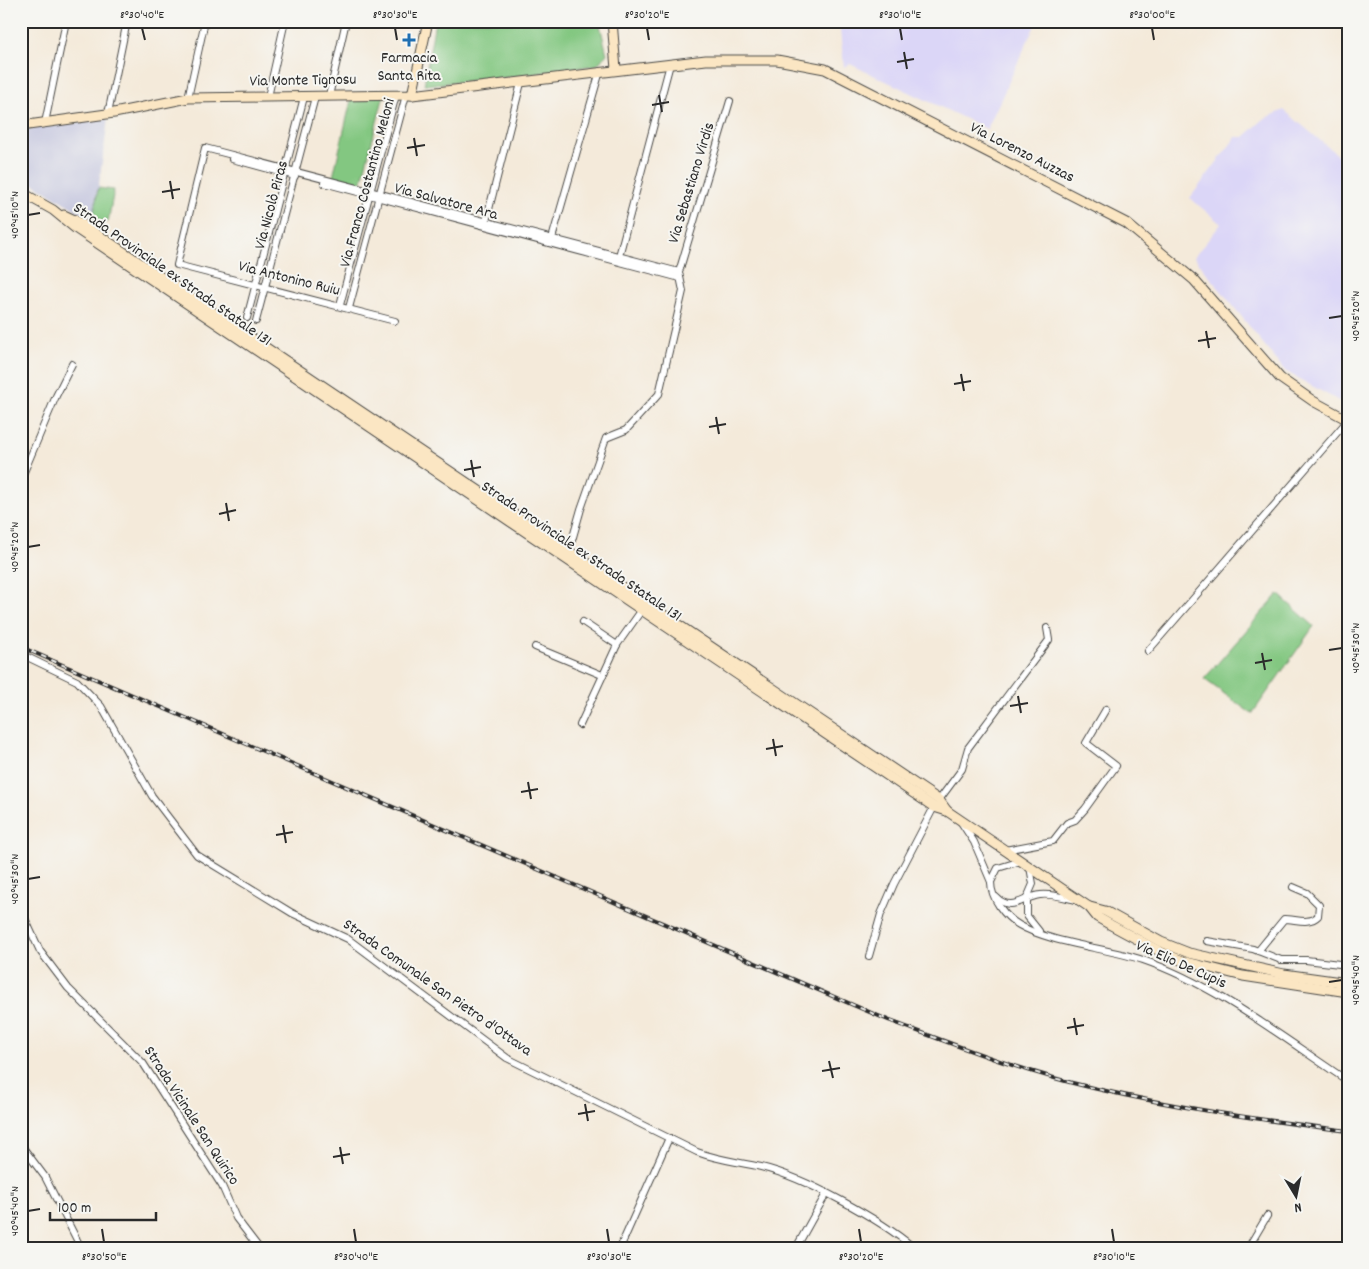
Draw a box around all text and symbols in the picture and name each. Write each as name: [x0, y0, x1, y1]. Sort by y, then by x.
text: 8°30'40"E: [120, 7, 165, 24]
text: 8°30'30"E: [373, 7, 418, 24]
text: 8°30'20"E: [625, 7, 670, 24]
text: 8°30'10"E: [879, 7, 921, 24]
text: 8°30'00"E: [1129, 7, 1175, 24]
marker: Farmacia Santa Rita: [403, 34, 415, 46]
place label: Farmacia Santa Rita: [377, 47, 441, 88]
street label: Via Monte Tignosu: [249, 69, 357, 93]
street label: Via Franco Costantino Meloni: [334, 96, 402, 270]
street label: Via Lorenzo Auzzas: [966, 117, 1079, 189]
street label: Via Sebastiano Virdis: [663, 119, 721, 246]
street label: Via Nicolò Piras: [249, 158, 295, 252]
street label: Via Salvatore Ara: [392, 177, 501, 227]
text: 40°45'10"N: [7, 191, 24, 239]
street label: Strada Provinciale ex Strada Statale 131: [68, 197, 276, 353]
street label: Via Antonino Ruiu: [236, 255, 342, 303]
text: 40°45'20"N: [1348, 291, 1365, 341]
street label: Strada Provinciale ex Strada Statale 131: [476, 476, 686, 628]
text: 40°45'20"N: [7, 522, 24, 572]
text: 40°45'30"N: [1348, 623, 1365, 673]
text: 40°45'30"N: [7, 854, 24, 904]
street label: Strada Comunale San Pietro d'Ottava: [338, 914, 537, 1063]
street label: Via Elio De Cupis: [1132, 935, 1230, 995]
text: 40°45'40"N: [1348, 955, 1365, 1005]
street label: Strada Vicinale San Quirico: [137, 1042, 245, 1190]
north arrow: [1272, 1172, 1322, 1222]
text: 40°45'40"N: [7, 1186, 24, 1236]
scale bar: [50, 1189, 156, 1221]
text: N: [1293, 1196, 1303, 1217]
text: 100 m: [58, 1198, 91, 1220]
text: 8°30'50"E: [82, 1249, 127, 1266]
text: 8°30'40"E: [334, 1249, 379, 1266]
text: 8°30'30"E: [587, 1249, 632, 1266]
text: 8°30'20"E: [839, 1249, 884, 1266]
text: 8°30'10"E: [1093, 1249, 1135, 1266]

